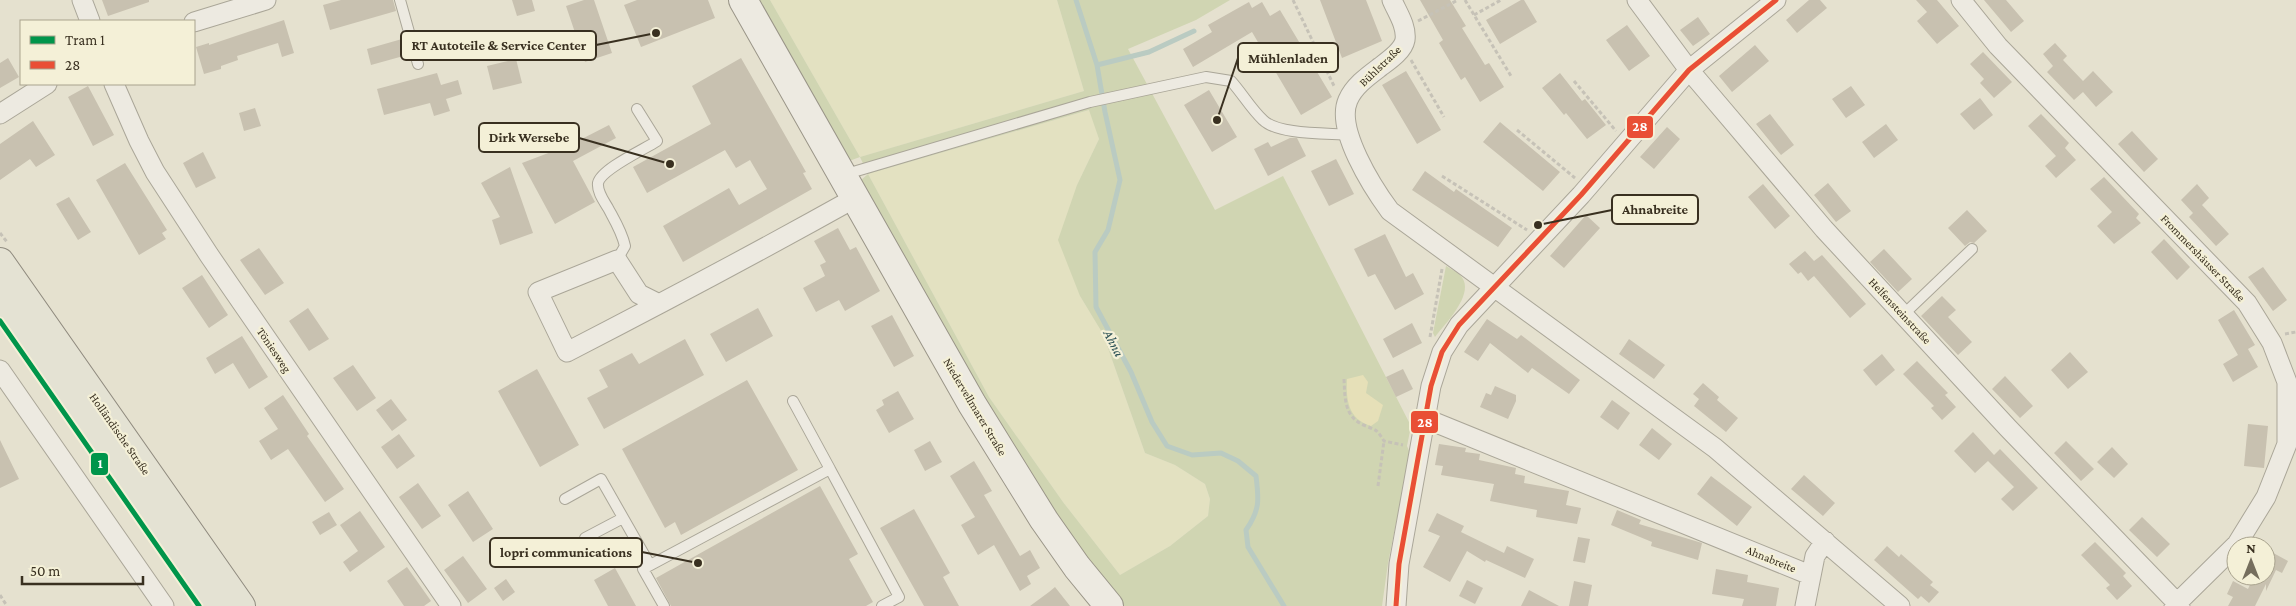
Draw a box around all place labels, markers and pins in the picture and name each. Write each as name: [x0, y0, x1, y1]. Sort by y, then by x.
callout: RT Autoteile & Service Center: [401, 31, 596, 60]
callout: Mühlenladen: [1238, 43, 1338, 72]
callout: Dirk Wersebe: [479, 123, 579, 152]
callout: Ahnabreite: [1612, 195, 1698, 224]
callout: lopri communications: [490, 538, 642, 567]

